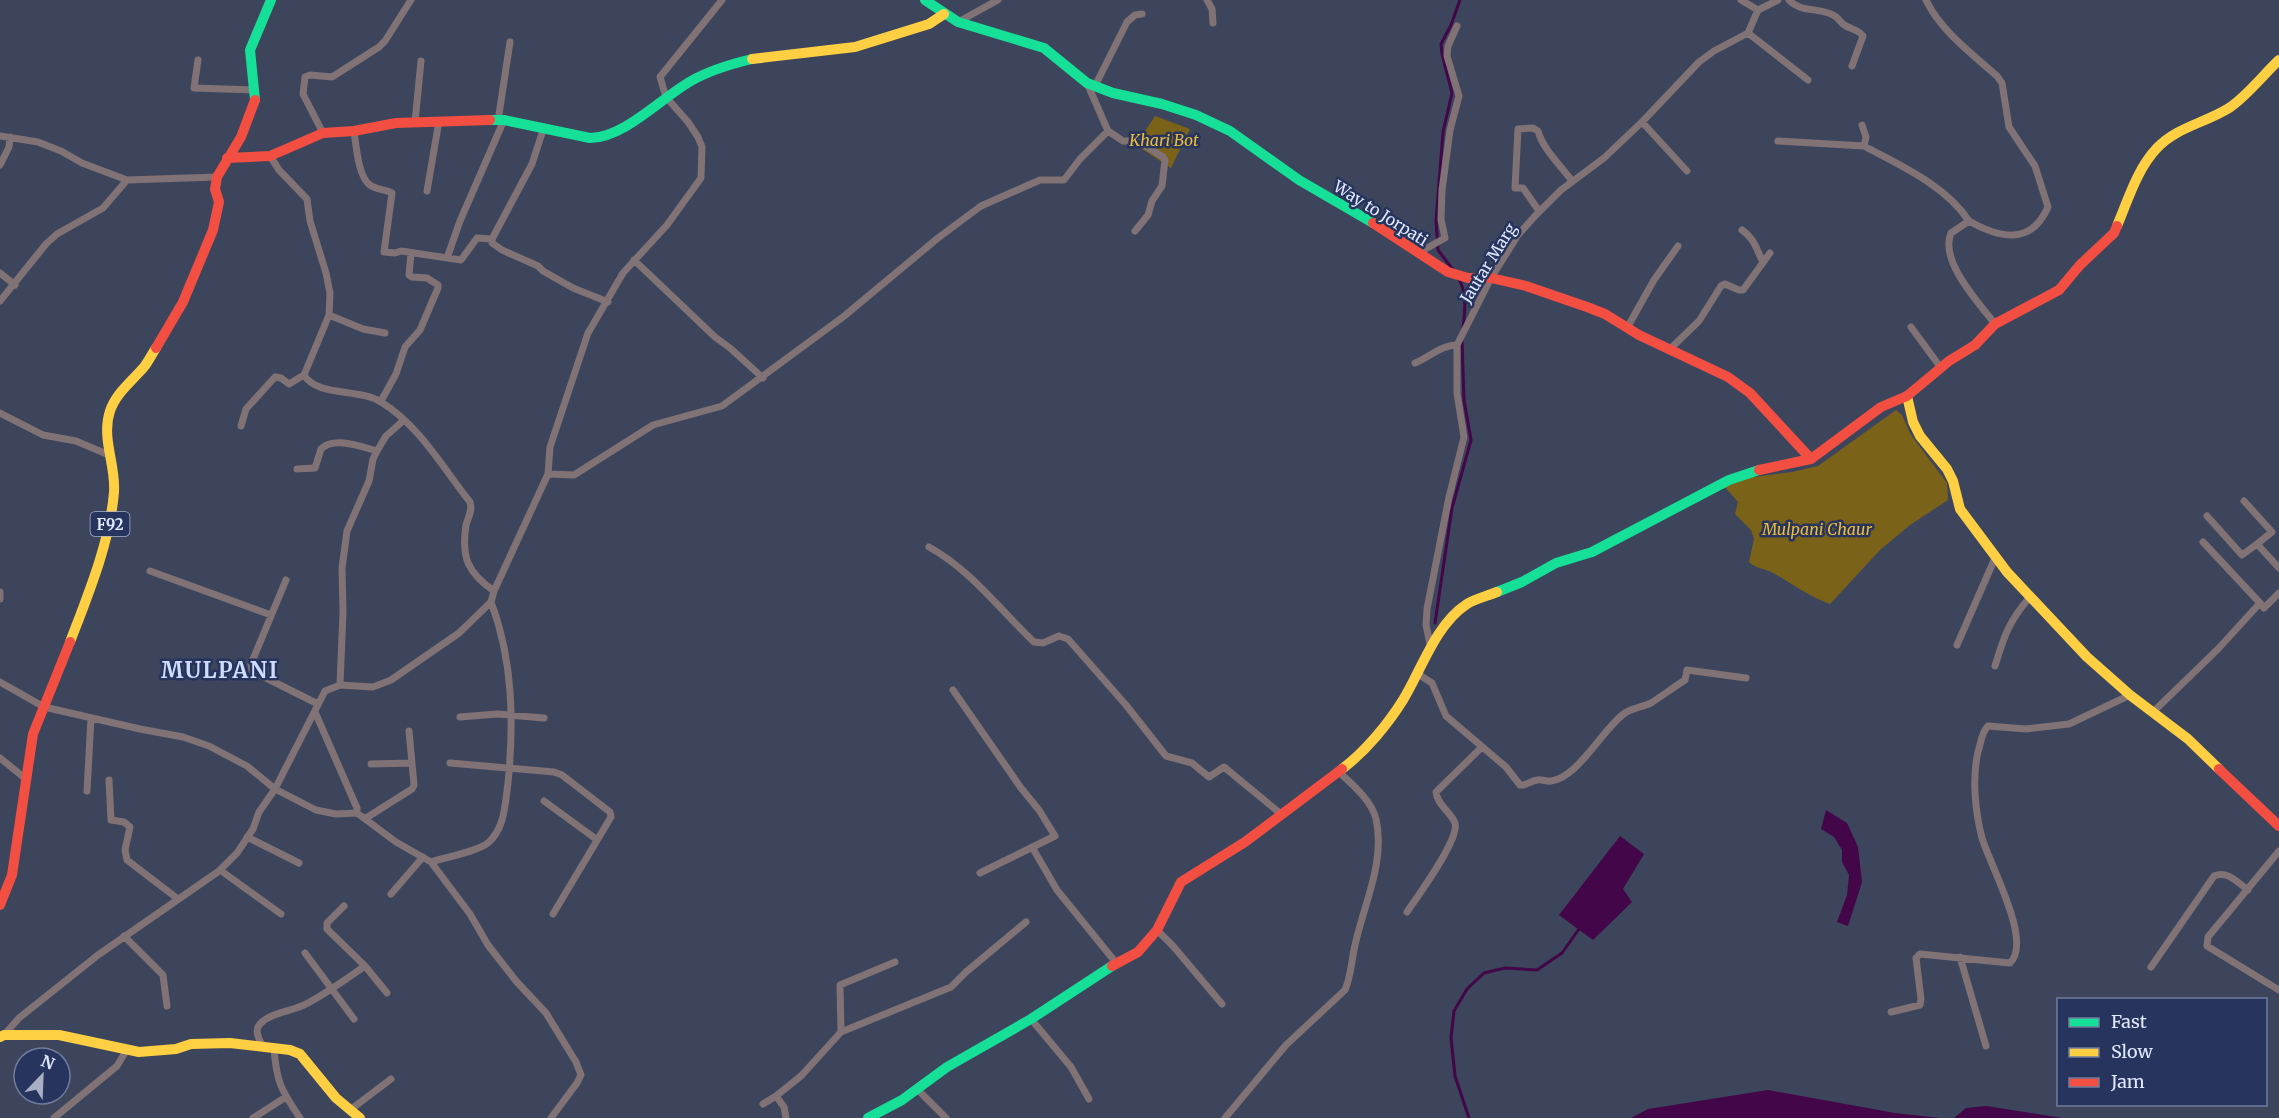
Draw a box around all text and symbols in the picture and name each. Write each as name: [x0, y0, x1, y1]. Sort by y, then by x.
park label: Khari Bot: [1128, 130, 1199, 150]
street label: Way to Jorpati: [1329, 175, 1432, 250]
street label: Jautar Marg: [1455, 219, 1521, 308]
road number: F92: [90, 512, 130, 536]
park label: Mulpani Chaur: [1761, 519, 1872, 539]
district label: MULPANI: [161, 656, 279, 684]
legend: [2057, 998, 2267, 1106]
text: Fast: [2111, 1010, 2147, 1033]
text: Slow: [2111, 1040, 2154, 1063]
north arrow: [12, 1046, 72, 1106]
text: N: [38, 1051, 58, 1074]
text: Jam: [2110, 1070, 2145, 1093]

